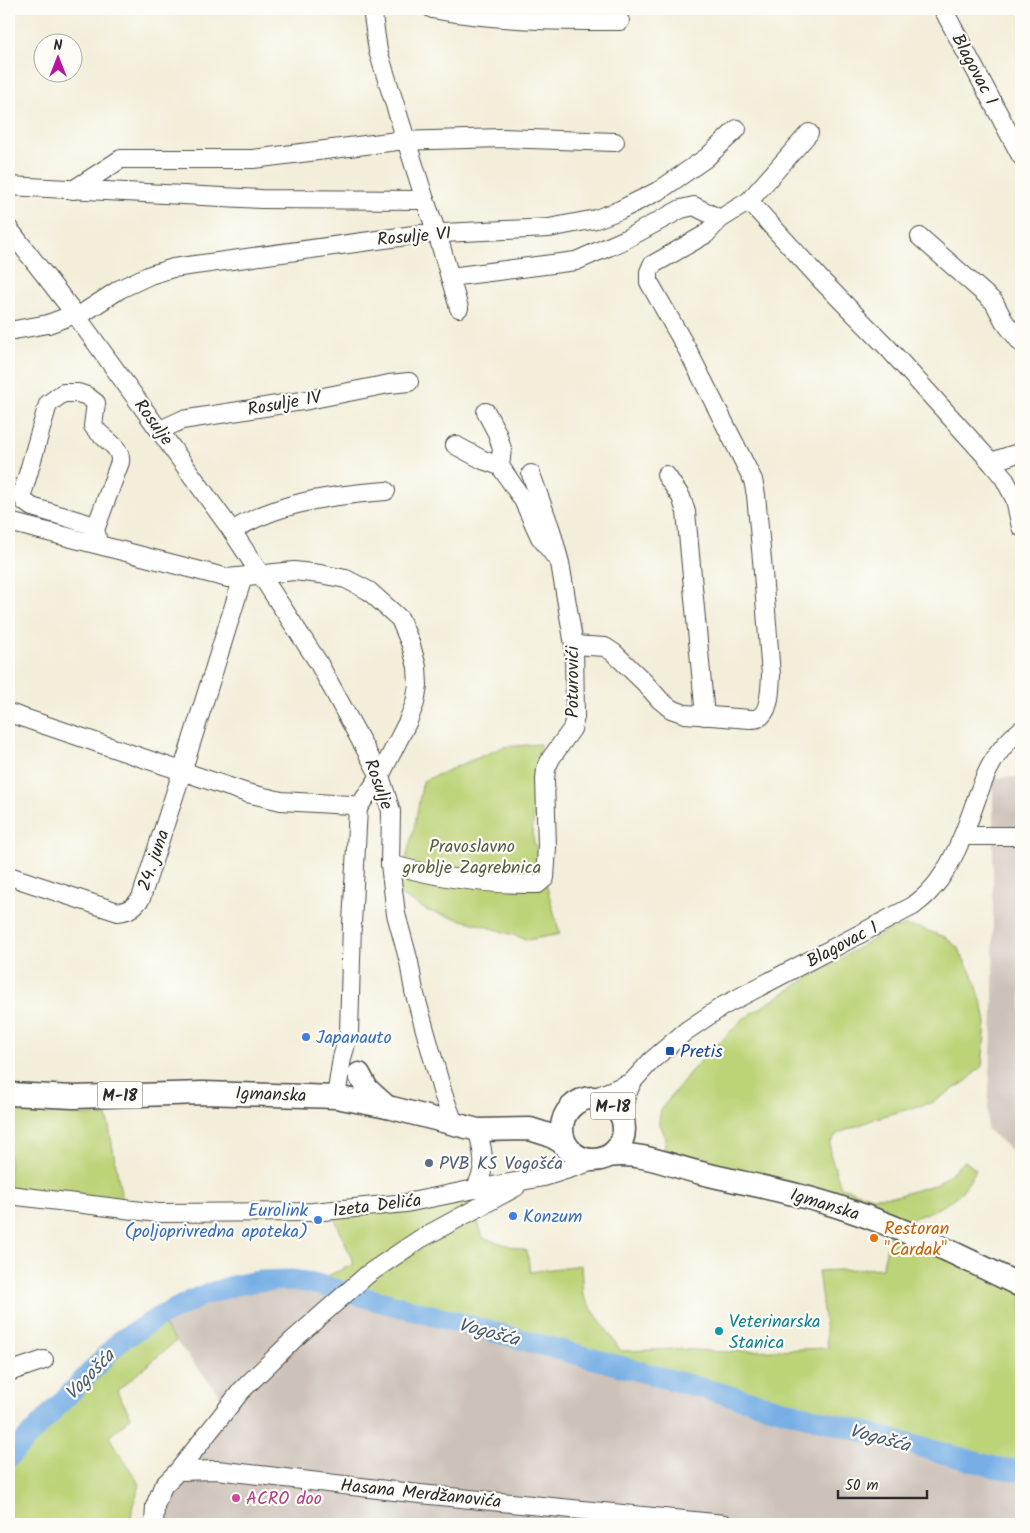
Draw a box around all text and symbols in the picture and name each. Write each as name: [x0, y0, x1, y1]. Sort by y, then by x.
street label: Blagovac 1: [943, 28, 1005, 111]
north arrow: [32, 32, 82, 82]
text: N: [54, 35, 63, 57]
street label: Rosulje VI: [376, 220, 452, 255]
street label: Rosulje IV: [245, 383, 325, 425]
street label: Rosulje: [126, 393, 180, 452]
street label: Poturovići: [559, 645, 588, 718]
street label: Rosulje: [355, 755, 400, 814]
street label: 24. juna: [130, 826, 178, 895]
park label: Pravoslavno groblje Zagrebnica: [402, 833, 541, 883]
street label: Blagovac 1: [801, 914, 884, 976]
place label: Japanauto: [316, 1024, 392, 1053]
marker: Japanauto: [300, 1031, 312, 1043]
place label: Pretis: [680, 1038, 723, 1067]
marker: Pretis: [664, 1045, 676, 1057]
street label: Igmanska: [235, 1080, 307, 1111]
road number: M-18: [98, 1082, 142, 1108]
road number: M-18: [590, 1092, 636, 1120]
place label: PVB KS Vogošća: [439, 1150, 563, 1179]
marker: PVB KS Vogošća: [423, 1157, 435, 1169]
street label: Igmanska: [786, 1181, 863, 1230]
street label: Izeta Delića: [331, 1187, 423, 1226]
place label: Eurolink (poljoprivredna apoteka): [124, 1197, 309, 1247]
place label: Konzum: [523, 1203, 582, 1232]
marker: Konzum: [507, 1210, 519, 1222]
marker: Eurolink (poljoprivredna apoteka): [312, 1214, 324, 1226]
place label: Restoran "Cardak": [884, 1215, 949, 1265]
marker: Restoran "Cardak": [868, 1232, 880, 1244]
place label: Veterinarska Stanica: [729, 1308, 821, 1358]
water label: Vogošća: [455, 1310, 523, 1356]
marker: Veterinarska Stanica: [713, 1325, 725, 1337]
water label: Vogošća: [58, 1342, 123, 1408]
water label: Vogošća: [846, 1416, 914, 1462]
scale bar: [838, 1468, 926, 1500]
street label: Hasana Merdžanovića: [339, 1472, 503, 1517]
text: 50 m: [845, 1474, 879, 1498]
place label: ACRO doo: [246, 1485, 322, 1514]
marker: ACRO doo: [230, 1492, 242, 1504]

